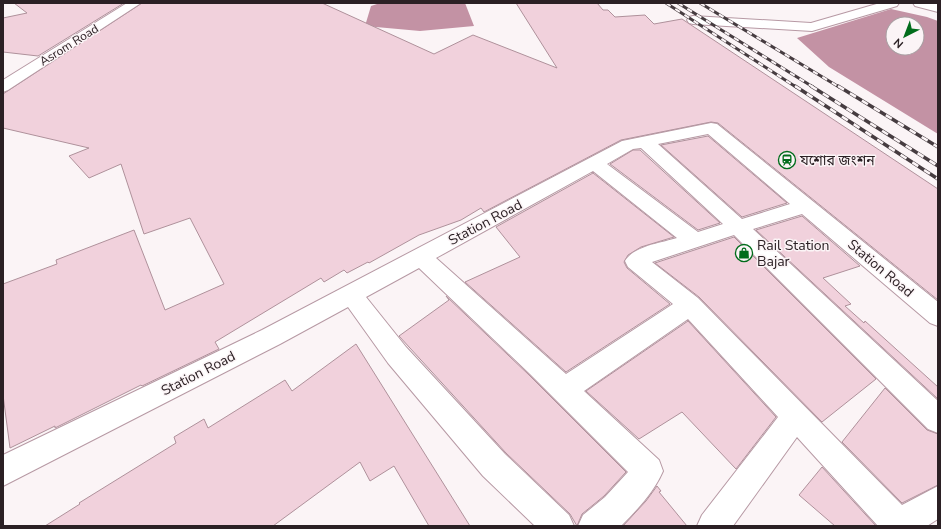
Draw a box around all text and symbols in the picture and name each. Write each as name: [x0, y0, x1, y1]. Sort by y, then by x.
north arrow: [885, 16, 925, 56]
street label: Asrom Road: [37, 21, 101, 69]
text: N: [891, 35, 907, 51]
station icon: যশোর জংশন: [777, 150, 797, 170]
place label: যশোর জংশন: [799, 151, 875, 170]
street label: Station Road: [445, 195, 525, 250]
street label: Station Road: [844, 235, 918, 302]
place label: Rail Station Bajar: [757, 236, 830, 271]
shop icon: Rail Station Bajar: [734, 243, 754, 263]
street label: Station Road: [158, 347, 239, 400]

